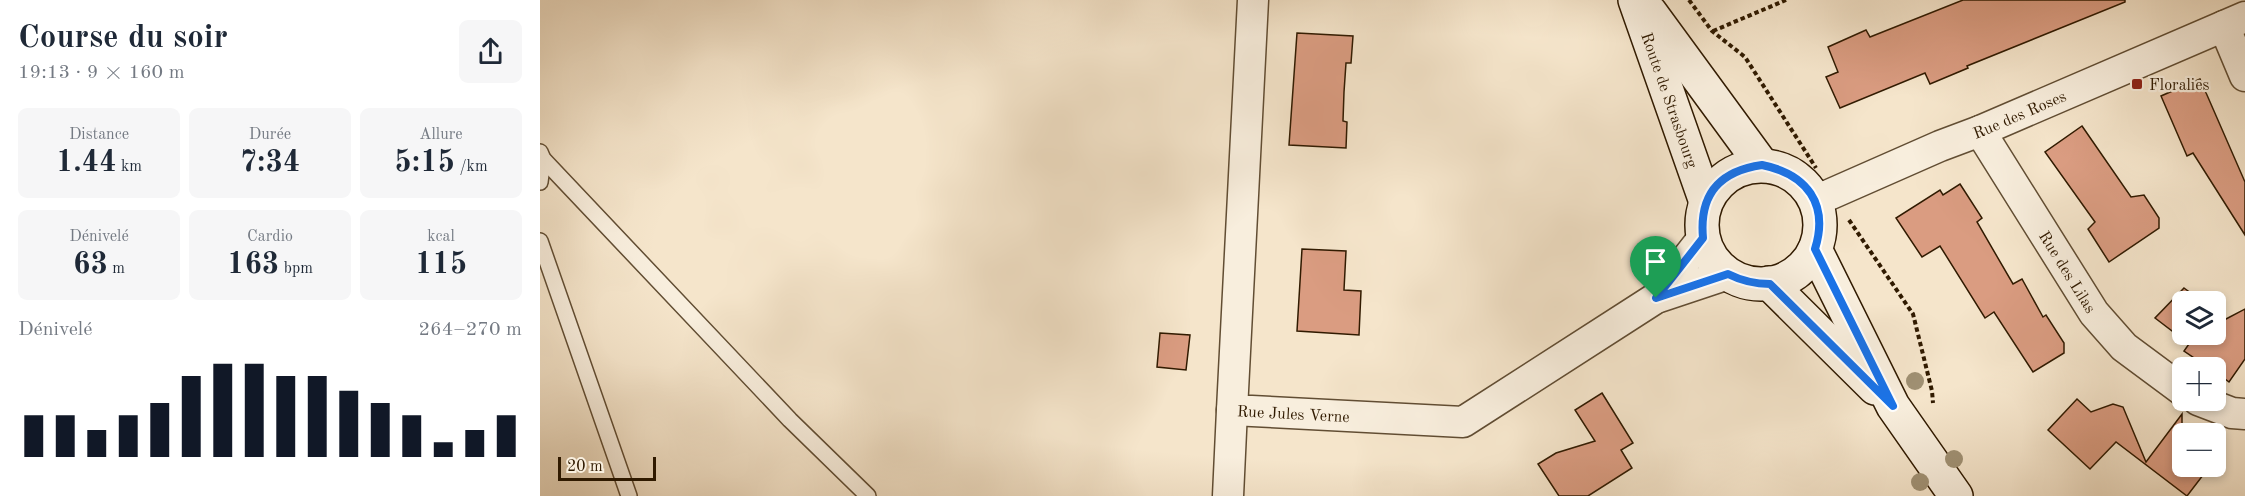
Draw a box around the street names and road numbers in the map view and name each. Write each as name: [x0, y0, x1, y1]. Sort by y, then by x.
street label: Route de Strasbourg: [1637, 31, 1700, 171]
street label: Rue des Roses: [1971, 89, 2069, 143]
street label: Rue des Lilas: [2035, 229, 2098, 317]
street label: Rue Jules Verne: [1236, 404, 1350, 426]

